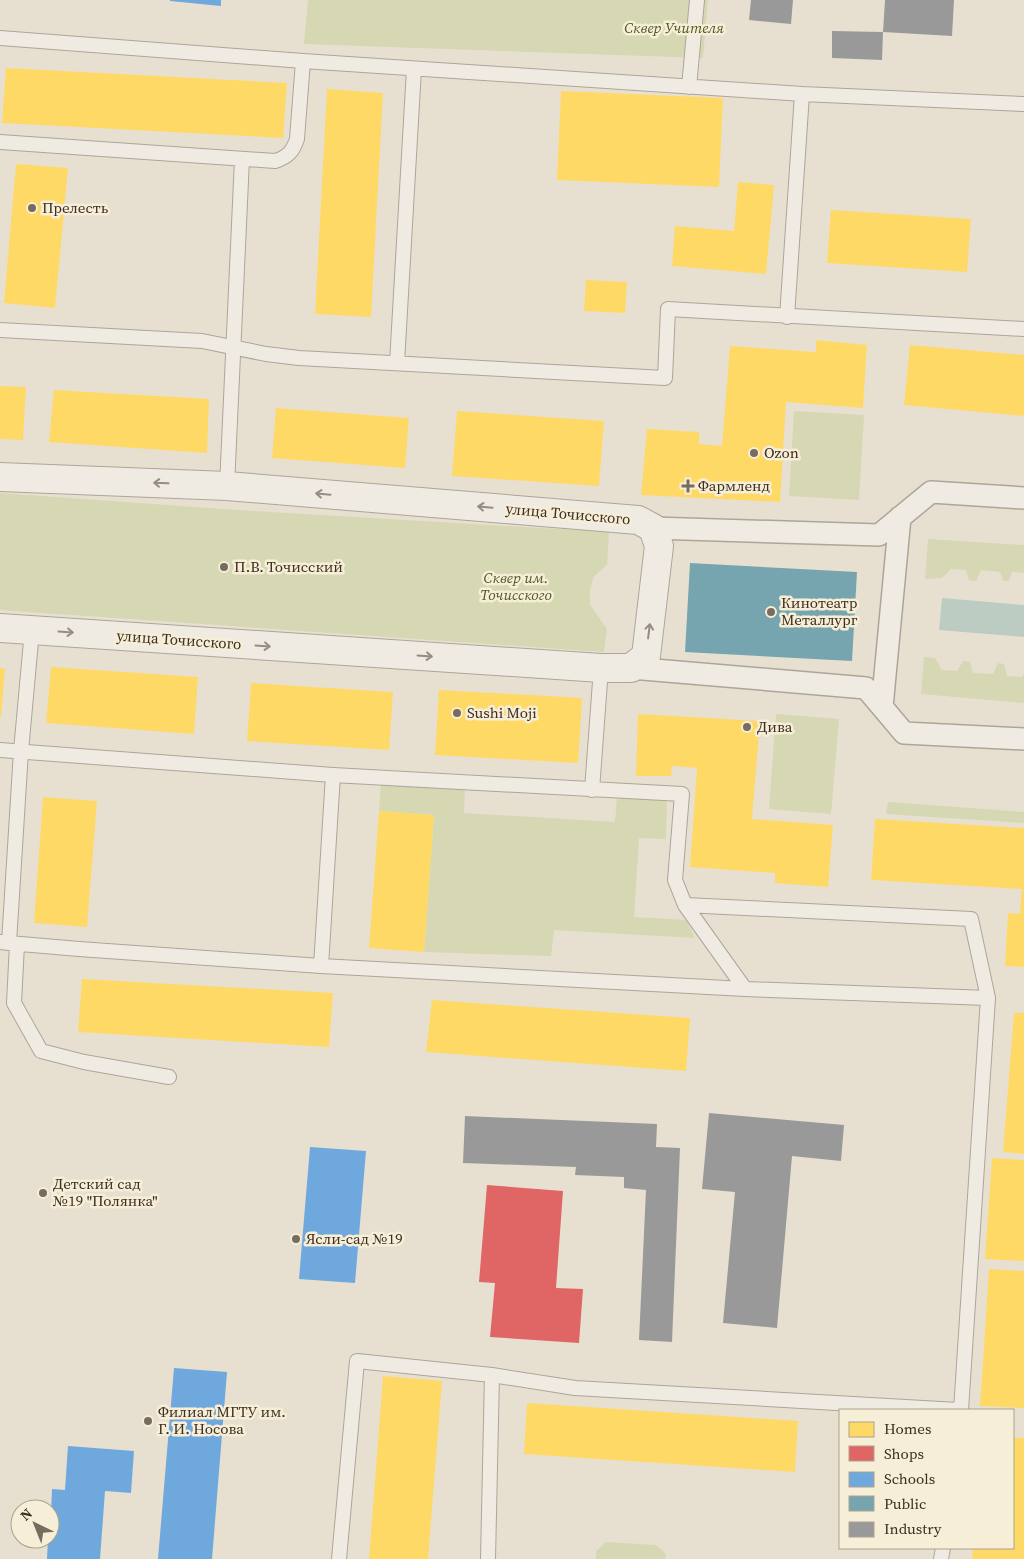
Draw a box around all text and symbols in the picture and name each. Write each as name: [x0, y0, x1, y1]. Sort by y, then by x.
park label: Сквер Учителя: [624, 17, 724, 38]
place label: Прелесть: [42, 197, 109, 218]
marker: Прелесть: [26, 202, 38, 214]
place label: Ozon: [764, 442, 799, 463]
marker: Ozon: [748, 447, 760, 459]
place label: Фармленд: [698, 475, 770, 496]
one-way arrow: [153, 479, 169, 488]
marker: Фармленд: [682, 480, 694, 492]
one-way arrow: [316, 489, 332, 499]
street label: улица Точисского: [505, 498, 631, 529]
one-way arrow: [477, 502, 493, 512]
place label: П.В. Точисский: [234, 556, 343, 577]
marker: П.В. Точисский: [218, 561, 230, 573]
park label: Сквер им. Точисского: [480, 567, 552, 605]
place label: Кинотеатр Металлург: [781, 592, 858, 630]
marker: Кинотеатр Металлург: [765, 606, 777, 618]
one-way arrow: [644, 624, 654, 640]
street label: улица Точисского: [116, 625, 242, 654]
one-way arrow: [58, 628, 74, 637]
one-way arrow: [255, 641, 271, 650]
one-way arrow: [417, 652, 433, 661]
place label: Sushi Moji: [467, 702, 537, 723]
marker: Sushi Moji: [451, 707, 463, 719]
place label: Дива: [757, 716, 793, 737]
marker: Дива: [741, 721, 753, 733]
place label: Детский сад №19 "Полянка": [52, 1173, 158, 1211]
marker: Детский сад №19 "Полянка": [37, 1187, 49, 1199]
place label: Ясли-сад №19: [306, 1228, 403, 1249]
marker: Ясли-сад №19: [290, 1233, 302, 1245]
place label: Филиал МГТУ им. Г. И. Носова: [158, 1401, 286, 1439]
legend: [839, 1409, 1014, 1549]
marker: Филиал МГТУ им. Г. И. Носова: [142, 1415, 154, 1427]
text: Homes: [884, 1418, 931, 1439]
text: Shops: [884, 1443, 924, 1464]
text: Schools: [884, 1468, 935, 1489]
text: Public: [884, 1493, 926, 1514]
north arrow: [10, 1499, 60, 1549]
text: N: [16, 1504, 37, 1525]
text: Industry: [884, 1518, 942, 1539]

